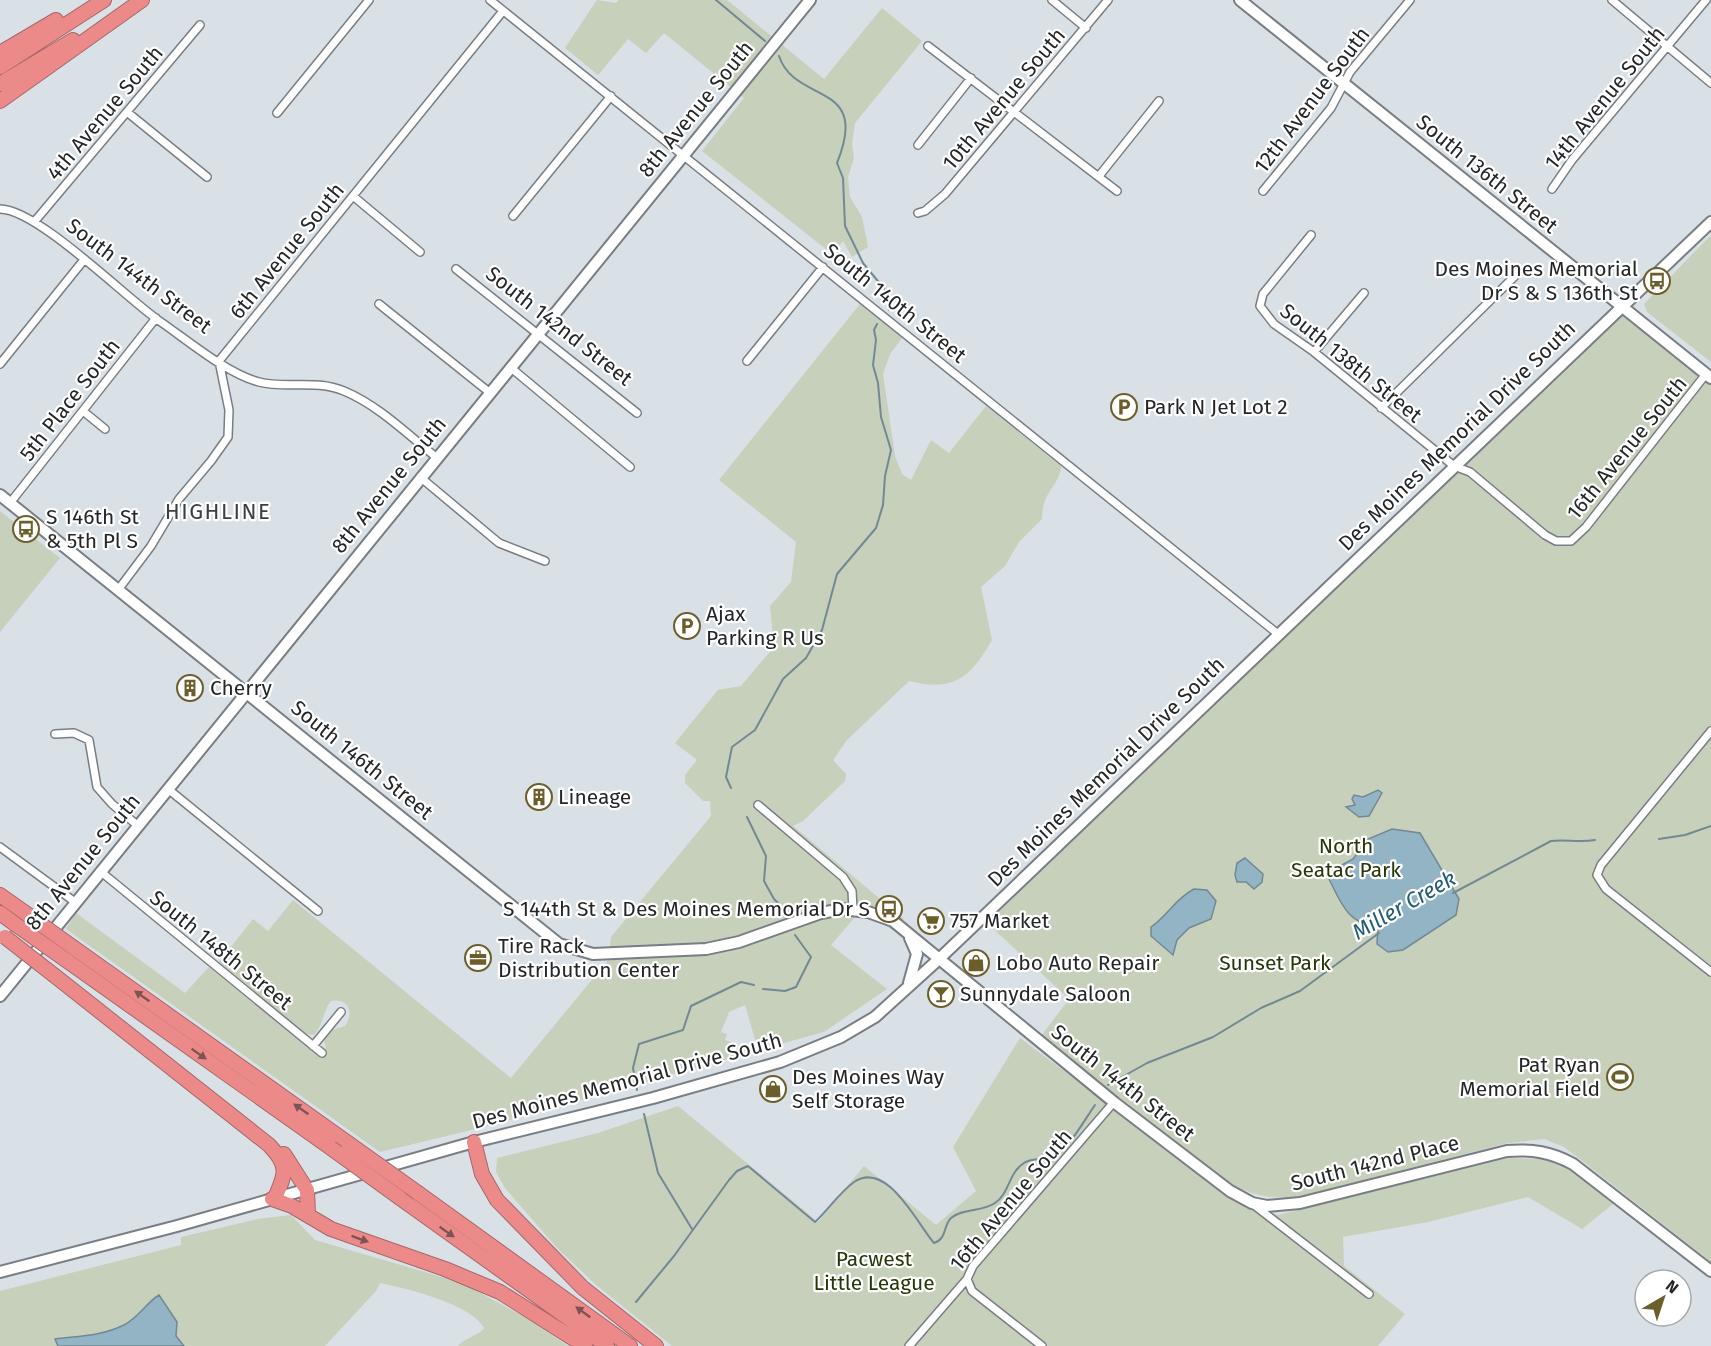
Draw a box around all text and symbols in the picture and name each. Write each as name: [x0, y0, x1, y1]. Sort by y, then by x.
street label: 14th Avenue South: [1539, 21, 1671, 175]
street label: 12th Avenue South: [1249, 22, 1375, 178]
street label: 10th Avenue South: [937, 23, 1071, 175]
street label: 8th Avenue South: [633, 35, 759, 183]
street label: 4th Avenue South: [41, 40, 169, 186]
street label: South 136th Street: [1411, 109, 1563, 239]
street label: 6th Avenue South: [224, 178, 350, 324]
street label: South 144th Street: [61, 213, 217, 339]
street label: South 140th Street: [819, 238, 972, 369]
place label: Des Moines Memorial Dr S & S 136th St: [1435, 256, 1638, 306]
street label: South 142nd Street: [480, 261, 638, 392]
bus stop icon: Des Moines Memorial Dr S & S 136th St: [1642, 266, 1672, 296]
street label: South 138th Street: [1275, 298, 1427, 428]
street label: Des Moines Memorial Drive South: [1333, 316, 1581, 556]
street label: 5th Place South: [14, 334, 126, 466]
street label: 16th Avenue South: [1561, 371, 1693, 525]
parking icon: Park N Jet Lot 2: [1109, 392, 1139, 422]
place label: Park N Jet Lot 2: [1144, 394, 1288, 420]
street label: 8th Avenue South: [326, 411, 452, 559]
district label: HIGHLINE: [165, 498, 271, 525]
place label: S 146th St & 5th Pl S: [46, 504, 139, 554]
bus stop icon: S 146th St & 5th Pl S: [11, 514, 41, 544]
place label: Ajax Parking R Us: [706, 601, 824, 651]
parking icon: Ajax Parking R Us: [672, 611, 702, 641]
street label: Des Moines Memorial Drive South: [982, 652, 1230, 892]
building icon: Cherry: [175, 673, 205, 703]
place label: Cherry: [210, 675, 273, 701]
street label: South 146th Street: [286, 695, 439, 826]
building icon: Lineage: [524, 782, 554, 812]
place label: Lineage: [558, 784, 631, 810]
street label: 8th Avenue South: [20, 788, 146, 936]
park label: North Seatac Park: [1291, 833, 1401, 883]
water label: Miller Creek: [1347, 864, 1461, 946]
street label: South 148th Street: [145, 885, 298, 1016]
bus stop icon: S 144th St & Des Moines Memorial Dr S: [874, 894, 904, 924]
place label: S 144th St & Des Moines Memorial Dr S: [503, 896, 870, 922]
supermarket icon: 757 Market: [916, 906, 946, 936]
place label: 757 Market: [950, 908, 1050, 934]
place label: Tire Rack Distribution Center: [498, 933, 679, 983]
office icon: Tire Rack Distribution Center: [463, 943, 493, 973]
shop icon: Lobo Auto Repair: [961, 948, 991, 978]
place label: Lobo Auto Repair: [996, 950, 1159, 976]
park label: Sunset Park: [1219, 950, 1331, 976]
bar icon: Sunnydale Saloon: [926, 979, 956, 1009]
place label: Sunnydale Saloon: [960, 981, 1131, 1007]
one-way arrow: [134, 990, 150, 1002]
street label: South 144th Street: [1046, 1019, 1200, 1147]
street label: Des Moines Memorial Drive South: [469, 1027, 785, 1135]
one-way arrow: [191, 1048, 207, 1060]
place label: Pat Ryan Memorial Field: [1459, 1052, 1600, 1102]
sports icon: Pat Ryan Memorial Field: [1605, 1062, 1635, 1092]
place label: Des Moines Way Self Storage: [792, 1064, 945, 1114]
shop icon: Des Moines Way Self Storage: [758, 1074, 788, 1104]
one-way arrow: [293, 1103, 309, 1115]
street label: 16th Avenue South: [944, 1124, 1078, 1276]
street label: South 142nd Place: [1288, 1130, 1462, 1196]
one-way arrow: [439, 1226, 455, 1238]
one-way arrow: [351, 1235, 369, 1245]
park label: Pacwest Little League: [813, 1246, 935, 1296]
north arrow: [1633, 1268, 1693, 1328]
text: N: [1662, 1276, 1682, 1297]
one-way arrow: [575, 1306, 591, 1318]

